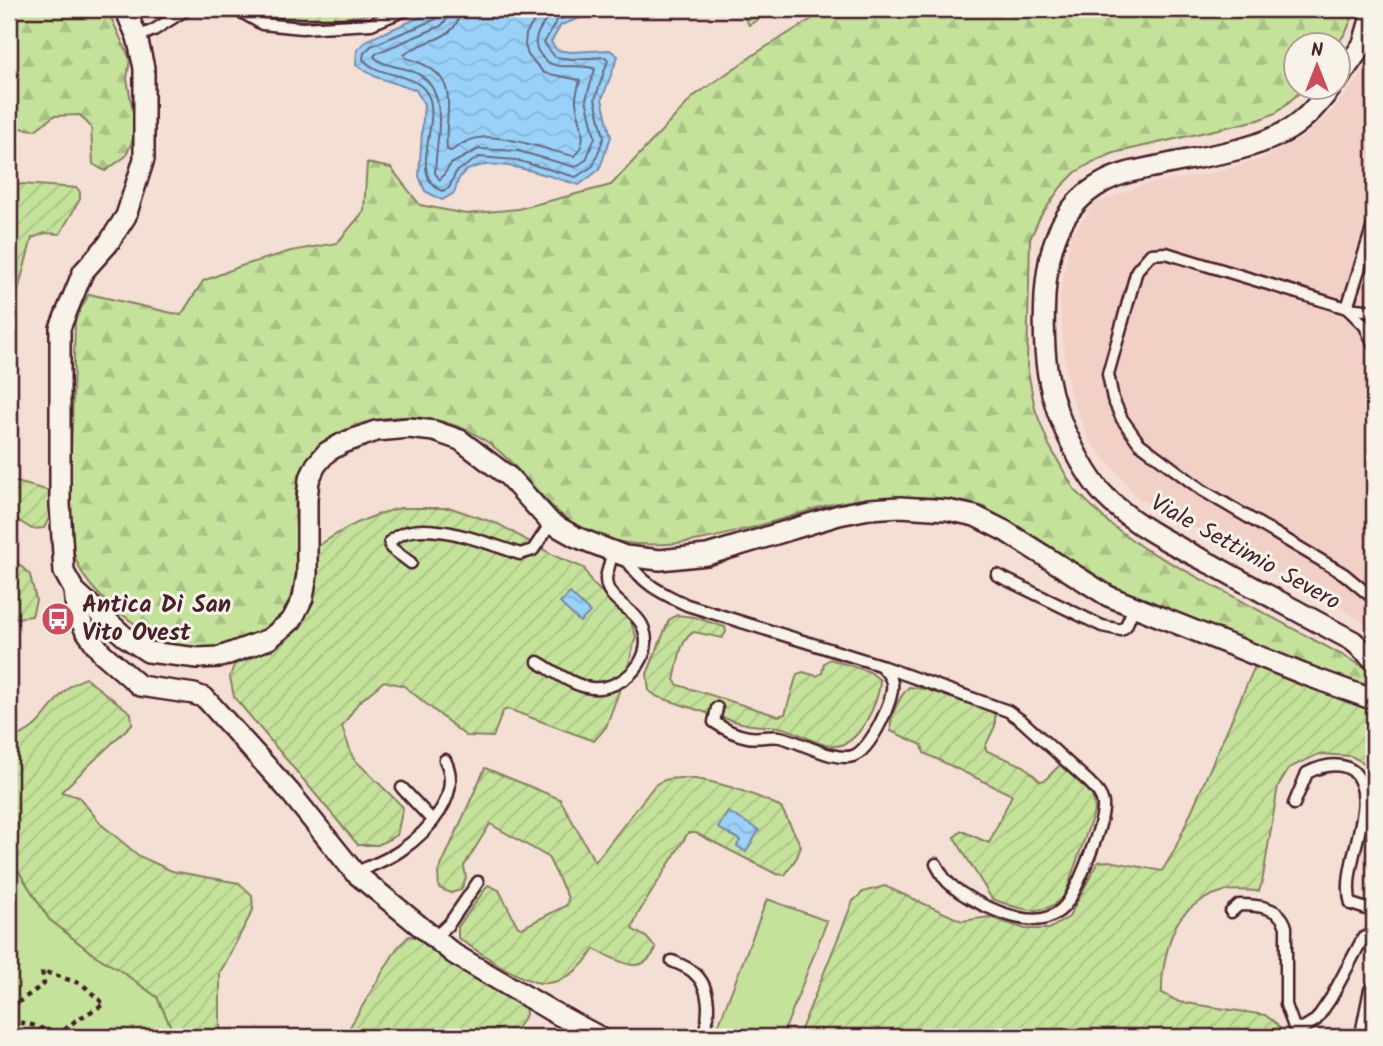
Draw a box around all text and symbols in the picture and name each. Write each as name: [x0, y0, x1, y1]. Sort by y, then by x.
north arrow: [1282, 32, 1352, 102]
text: N: [1311, 36, 1323, 66]
street label: Viale Settimio Severo: [1143, 484, 1347, 622]
place label: Antica Di San Vito Ovest: [82, 586, 231, 653]
bus stop icon: Antica Di San Vito Ovest: [39, 600, 77, 638]

